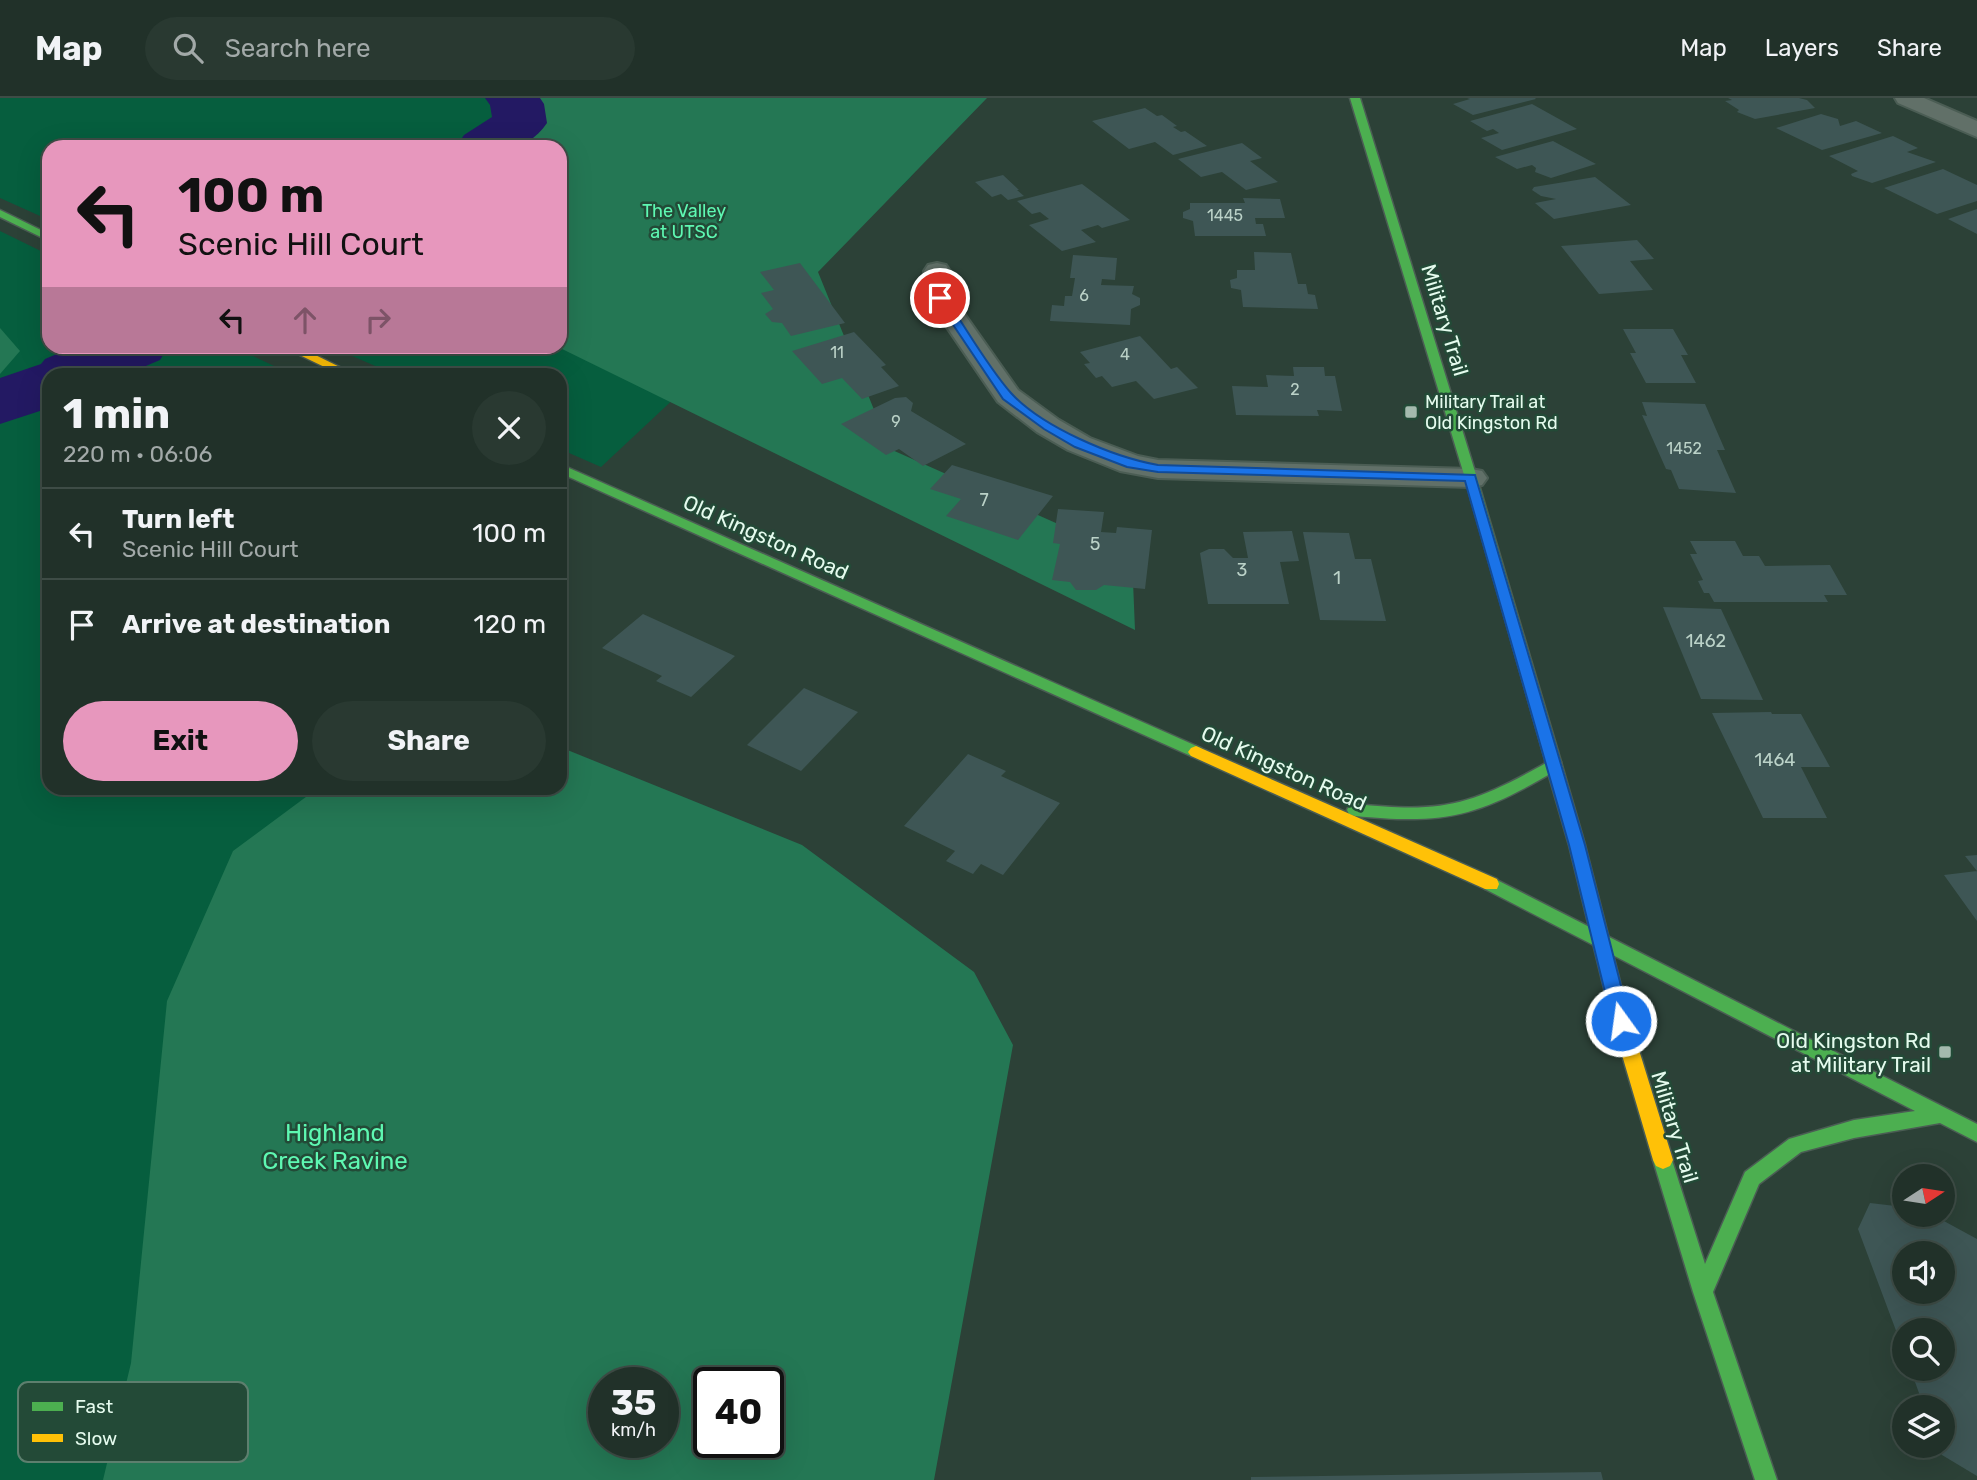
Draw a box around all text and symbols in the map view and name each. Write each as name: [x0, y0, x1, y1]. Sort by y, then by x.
search box: [145, 17, 635, 80]
text: Map: [35, 29, 103, 68]
icon: search: [169, 29, 207, 67]
text: Search here: [225, 33, 370, 64]
text: Map: [1680, 34, 1727, 62]
text: Layers: [1765, 34, 1839, 62]
text: Share: [1877, 34, 1942, 62]
text: 100 m: [178, 166, 324, 224]
icon: left: [63, 168, 154, 259]
park label: The Valley at UTSC: [642, 200, 726, 243]
house number: 1445: [1207, 206, 1243, 225]
text: Scenic Hill Court: [178, 225, 424, 263]
street label: Military Trail: [1416, 261, 1474, 379]
pin: [910, 268, 970, 328]
icon: arrive: [921, 279, 959, 317]
house number: 6: [1079, 286, 1089, 305]
icon: left: [213, 301, 251, 339]
icon: ahead: [286, 301, 324, 339]
icon: right: [359, 301, 397, 339]
house number: 11: [830, 343, 844, 362]
house number: 4: [1120, 345, 1130, 364]
house number: 2: [1290, 380, 1300, 399]
text: 1 min: [63, 389, 170, 439]
button: close: [472, 391, 546, 465]
place label: Military Trail at Old Kingston Rd: [1425, 391, 1558, 434]
marker: Military Trail at Old Kingston Rd: [1403, 404, 1419, 420]
house number: 9: [891, 412, 901, 431]
house number: 1452: [1666, 439, 1702, 458]
text: 220 m · 06:06: [63, 440, 212, 468]
street label: Old Kingston Road: [679, 489, 853, 585]
house number: 7: [979, 489, 989, 511]
text: Turn left: [122, 504, 234, 535]
icon: left: [63, 515, 101, 553]
text: 100 m: [472, 518, 546, 549]
house number: 5: [1090, 533, 1100, 555]
text: Scenic Hill Court: [122, 535, 299, 563]
house number: 3: [1237, 559, 1247, 581]
house number: 1: [1333, 567, 1341, 589]
icon: arrive: [63, 606, 101, 644]
text: Arrive at destination: [122, 609, 390, 640]
text: 120 m: [474, 609, 546, 640]
house number: 1462: [1686, 630, 1726, 652]
button: Exit: [63, 701, 298, 781]
button: Share: [312, 701, 546, 781]
street label: Old Kingston Road: [1197, 720, 1371, 816]
house number: 1464: [1755, 749, 1795, 771]
position arrow: [1584, 984, 1658, 1058]
place label: Old Kingston Rd at Military Trail: [1776, 1028, 1931, 1077]
marker: Old Kingston Rd at Military Trail: [1937, 1044, 1953, 1060]
street label: Military Trail: [1646, 1068, 1704, 1186]
park label: Highland Creek Ravine: [262, 1119, 408, 1175]
north arrow: [1892, 1164, 1955, 1227]
map controls: [1892, 1164, 1955, 1458]
button: sound: [1892, 1241, 1955, 1304]
button: search: [1892, 1318, 1955, 1381]
speed limit sign: 40: [693, 1367, 784, 1458]
legend: [18, 1382, 248, 1462]
text: 35: [611, 1382, 656, 1424]
text: Fast: [75, 1395, 114, 1418]
button: layers: [1892, 1395, 1955, 1458]
text: km/h: [611, 1419, 656, 1441]
text: Slow: [75, 1427, 117, 1450]

